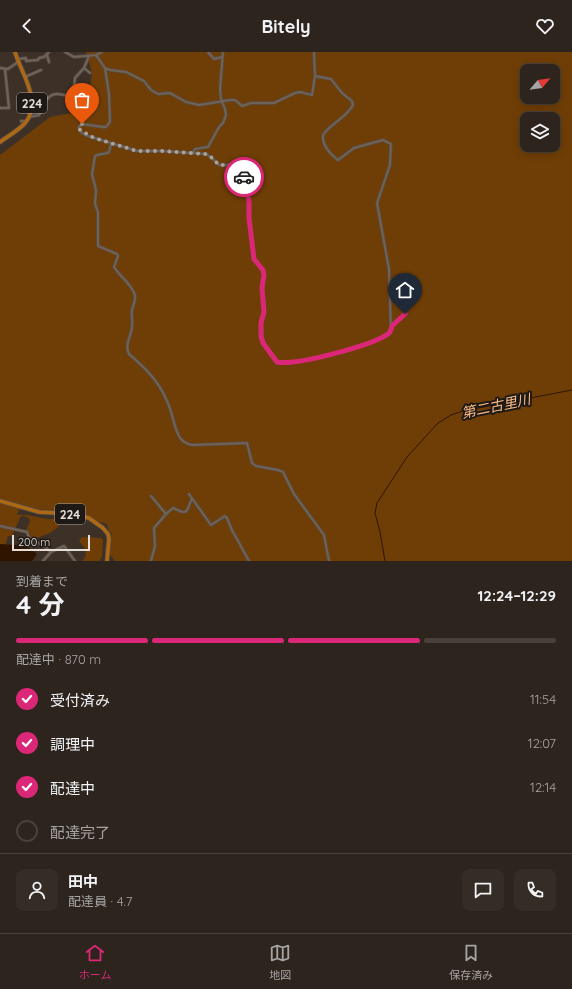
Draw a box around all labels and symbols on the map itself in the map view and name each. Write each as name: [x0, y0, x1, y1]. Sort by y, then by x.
north arrow: [520, 64, 560, 104]
pin: [65, 83, 99, 124]
road number: 224: [17, 93, 47, 113]
courier: [224, 157, 264, 197]
pin: [388, 273, 422, 314]
water label: 第二古里川: [460, 390, 534, 422]
road number: 224: [55, 504, 85, 524]
scale bar: [12, 533, 90, 552]

